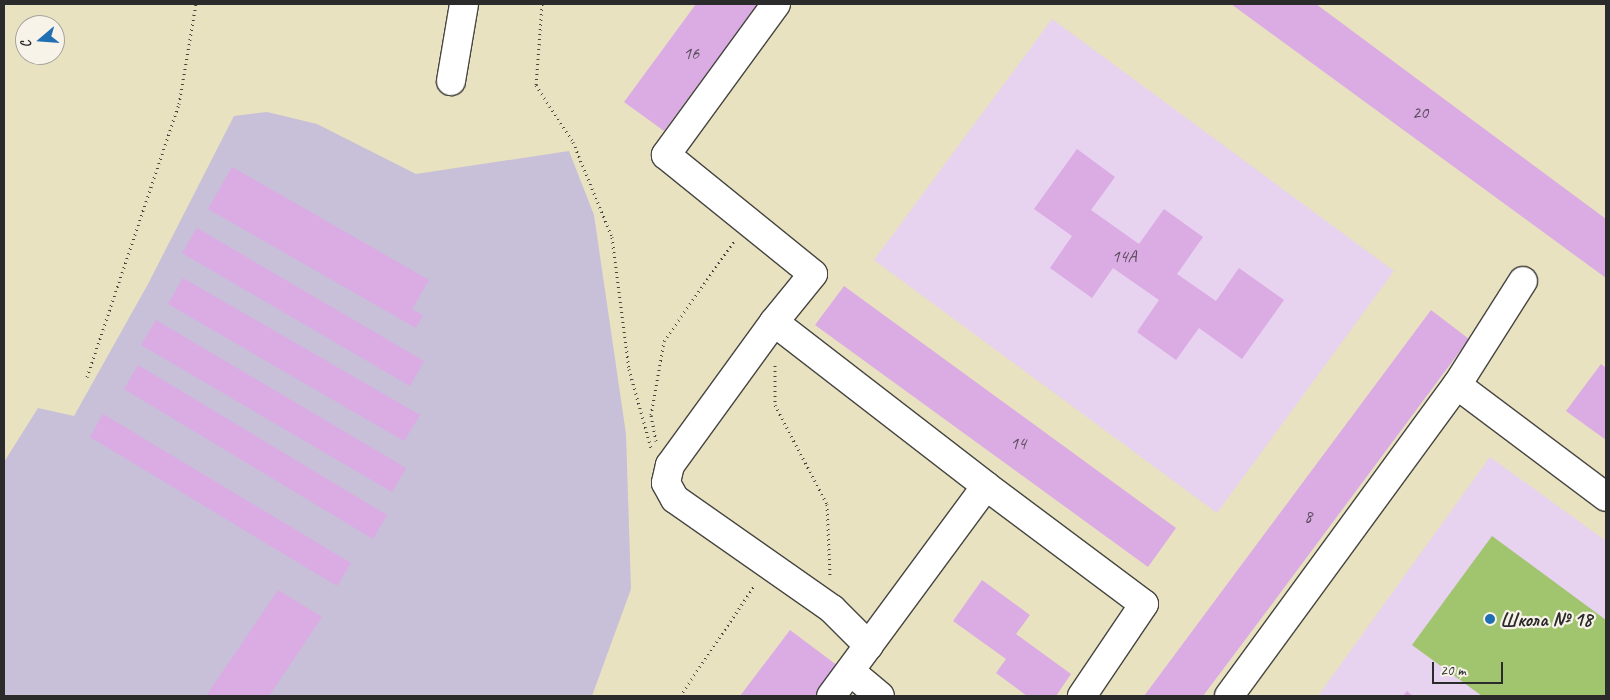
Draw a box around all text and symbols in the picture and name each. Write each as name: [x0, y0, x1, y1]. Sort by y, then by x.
north arrow: [15, 15, 65, 65]
text: С: [17, 39, 35, 50]
house number: 16: [683, 42, 699, 64]
house number: 20: [1412, 101, 1428, 123]
house number: 14А: [1111, 245, 1137, 267]
house number: 14: [1010, 432, 1026, 454]
house number: 8: [1304, 505, 1312, 527]
place label: Школа № 18: [1500, 607, 1592, 631]
marker: Школа № 18: [1484, 613, 1496, 625]
scale bar: [1435, 652, 1506, 684]
text: 20 m: [1440, 661, 1466, 680]

